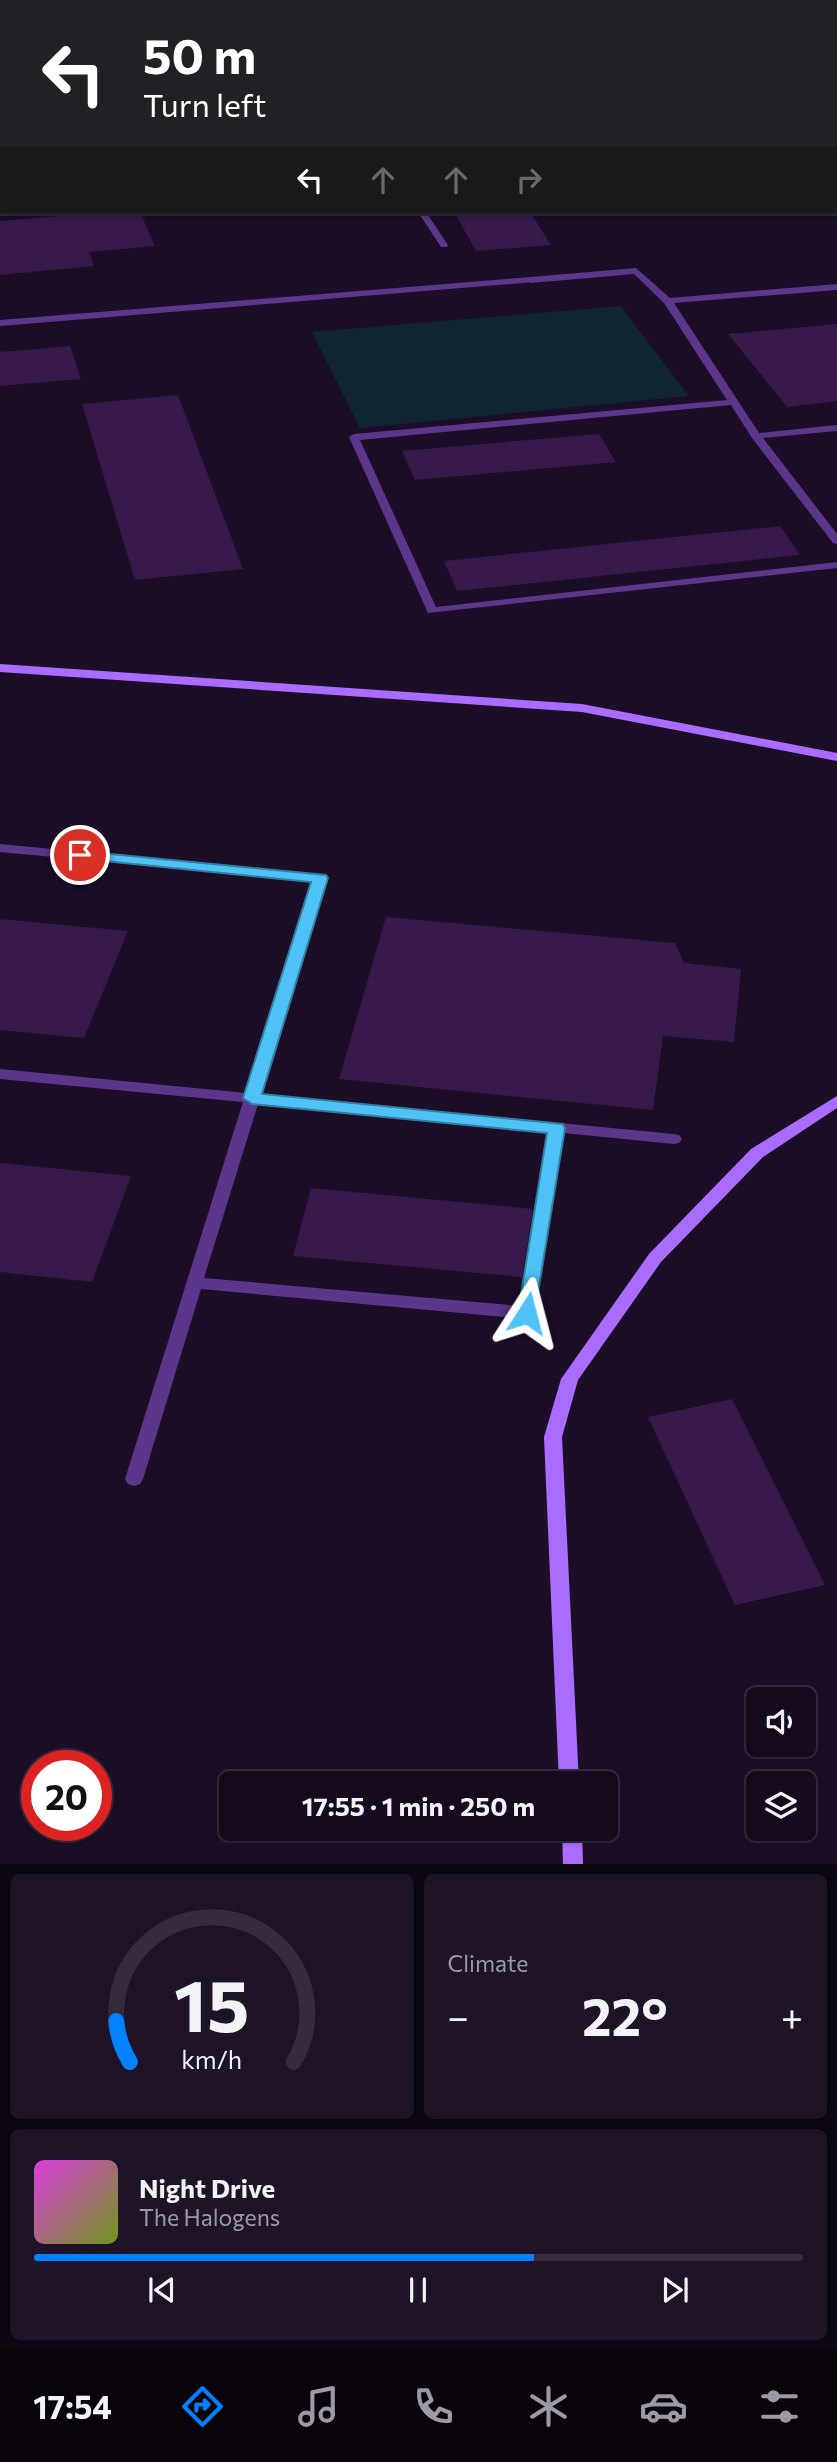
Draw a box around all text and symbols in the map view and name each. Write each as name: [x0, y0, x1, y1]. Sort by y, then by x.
text: 50 m: [143, 24, 256, 84]
icon: left: [28, 28, 119, 119]
text: Turn left: [143, 84, 267, 124]
icon: left: [291, 161, 329, 199]
icon: ahead: [364, 161, 402, 199]
icon: ahead: [437, 161, 475, 199]
icon: right: [510, 161, 548, 199]
pin: [50, 825, 110, 885]
icon: arrive: [61, 836, 99, 874]
position arrow: [490, 1276, 564, 1350]
map controls: [746, 1687, 816, 1841]
button: sound: [746, 1687, 816, 1757]
speed limit sign: 20: [21, 1750, 112, 1841]
button: layers: [746, 1771, 816, 1841]
text: 17:55 · 1 min · 250 m: [302, 1790, 535, 1821]
text: Climate: [448, 1949, 529, 1977]
text: 15: [174, 1959, 249, 2048]
text: 22°: [582, 1983, 668, 2047]
text: −: [448, 1992, 469, 2039]
text: +: [781, 1992, 803, 2039]
text: km/h: [181, 2044, 242, 2074]
text: Night Drive: [139, 2172, 275, 2203]
text: The Halogens: [139, 2203, 280, 2231]
icon: previous: [143, 2271, 181, 2309]
icon: pause: [399, 2271, 437, 2309]
icon: next: [656, 2271, 694, 2309]
icon: directions: [178, 2382, 227, 2431]
icon: music: [294, 2382, 343, 2431]
icon: phone: [409, 2382, 458, 2431]
icon: climate: [524, 2382, 573, 2431]
icon: car: [639, 2382, 688, 2431]
icon: filters: [755, 2382, 804, 2431]
text: 17:54: [33, 2386, 112, 2426]

